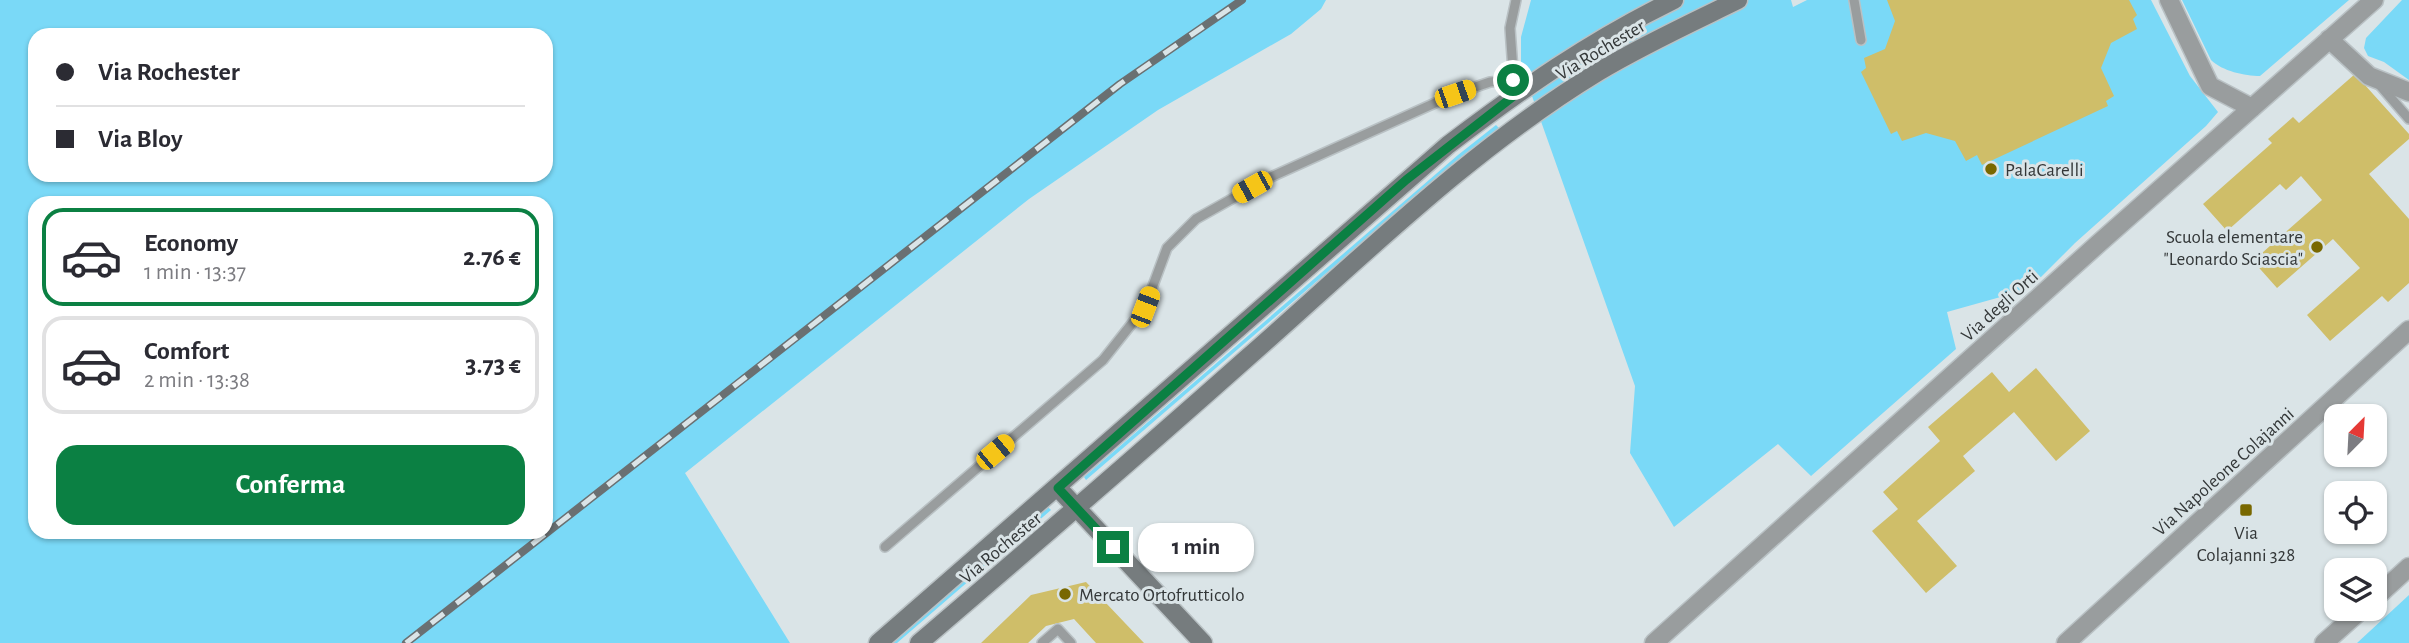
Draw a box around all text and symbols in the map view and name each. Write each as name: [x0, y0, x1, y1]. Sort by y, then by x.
street label: Via Rochester: [1553, 16, 1649, 84]
text: Via Rochester: [98, 59, 240, 85]
route start: [1497, 64, 1529, 96]
car: [1432, 77, 1479, 111]
text: Via Bloy: [98, 126, 183, 152]
marker: PalaCarelli: [1983, 161, 1999, 177]
place label: PalaCarelli: [2005, 161, 2084, 180]
car: [1229, 168, 1276, 206]
icon: car: [60, 226, 123, 289]
place label: Scuola elementare "Leonardo Sciascia": [2164, 228, 2303, 269]
text: Economy: [144, 230, 238, 256]
marker: Scuola elementare "Leonardo Sciascia": [2309, 239, 2325, 255]
text: 2.76 €: [463, 244, 521, 270]
text: 1 min · 13:37: [144, 261, 246, 284]
street label: Via degli Orti: [1958, 267, 2042, 345]
car: [1128, 284, 1163, 330]
icon: car: [60, 334, 123, 397]
text: Comfort: [144, 338, 229, 364]
text: 3.73 €: [465, 352, 521, 378]
text: 2 min · 13:38: [144, 369, 250, 392]
street label: Via Napoleone Colajanni: [2150, 404, 2298, 540]
north arrow: [2324, 404, 2387, 467]
map controls: [2324, 404, 2387, 621]
car: [973, 430, 1018, 474]
button: Conferma: [56, 445, 525, 525]
button: locate: [2324, 481, 2387, 544]
marker: Via Colajanni 328: [2238, 502, 2254, 518]
street label: Via Rochester: [957, 509, 1045, 588]
callout: 1 min: [1138, 522, 1253, 572]
place label: Via Colajanni 328: [2197, 524, 2295, 565]
route end: [1097, 531, 1129, 563]
text: 1 min: [1172, 536, 1220, 559]
button: layers: [2324, 558, 2387, 621]
marker: Mercato Ortofrutticolo: [1057, 586, 1073, 602]
place label: Mercato Ortofrutticolo: [1079, 586, 1245, 605]

